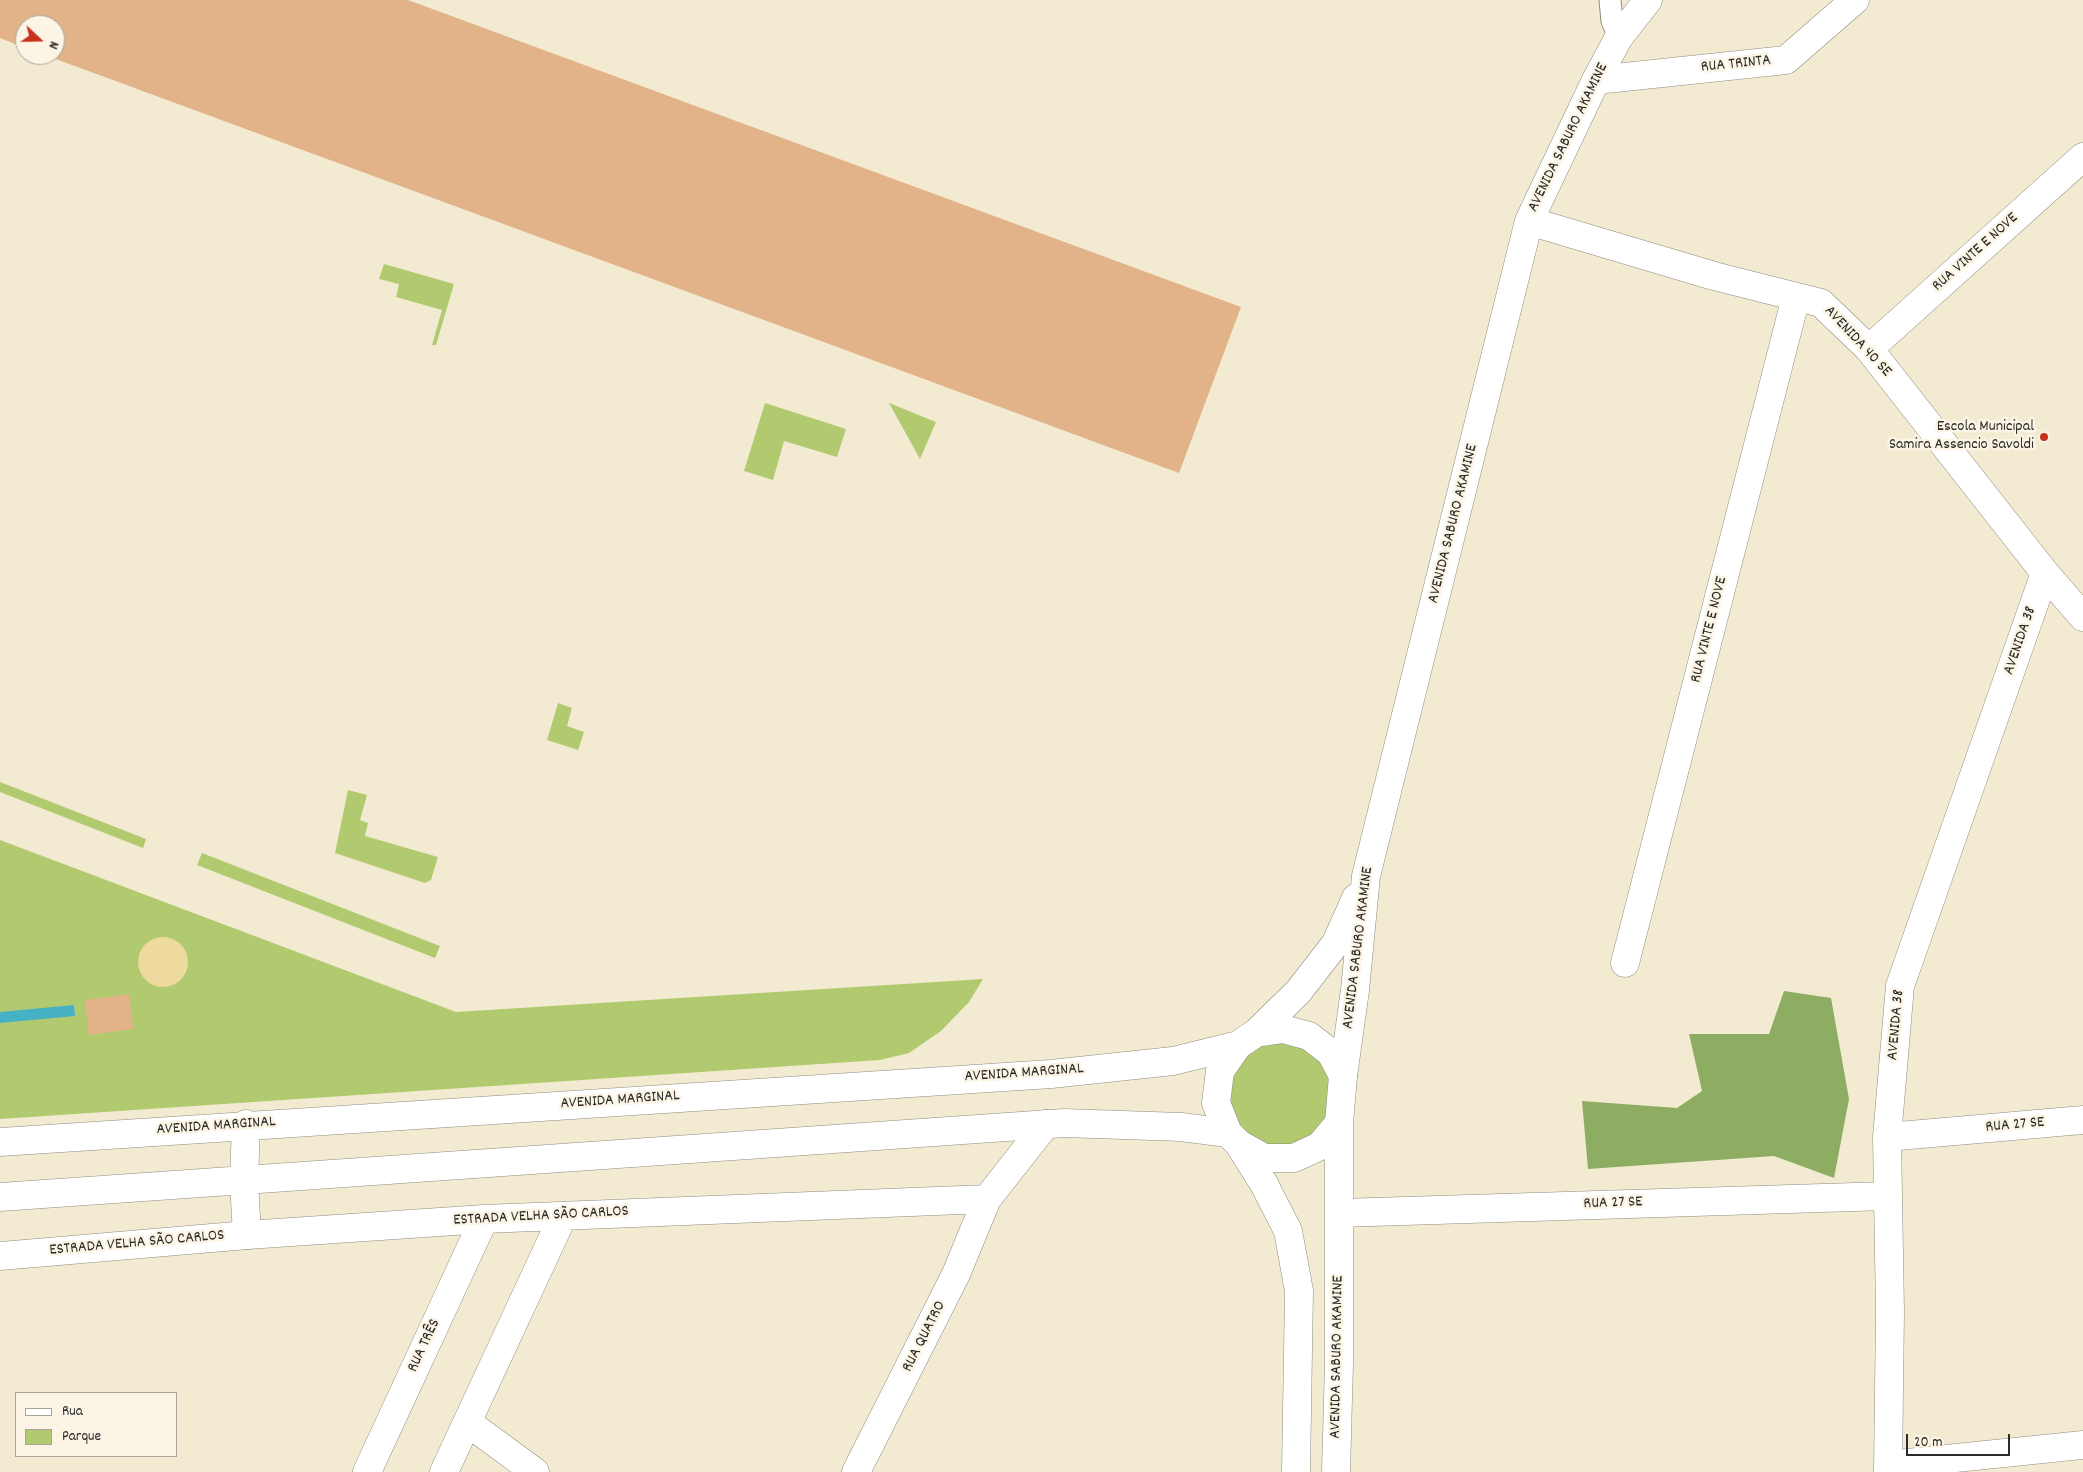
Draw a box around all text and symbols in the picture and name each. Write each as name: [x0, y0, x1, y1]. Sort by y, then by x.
north arrow: [15, 15, 65, 65]
text: N: [42, 38, 64, 52]
street label: RUA TRINTA: [1700, 52, 1772, 78]
street label: AVENIDA SABURO AKAMINE: [1525, 60, 1613, 216]
street label: RUA VINTE E NOVE: [1929, 209, 2023, 297]
street label: AVENIDA 40 SE: [1819, 302, 1895, 382]
place label: Escola Municipal Samira Assencio Savoldi: [1889, 418, 2034, 456]
marker: Escola Municipal Samira Assencio Savoldi: [2038, 431, 2050, 443]
street label: AVENIDA SABURO AKAMINE: [1425, 442, 1483, 606]
street label: RUA VINTE E NOVE: [1688, 575, 1732, 685]
street label: AVENIDA 38: [2000, 604, 2042, 678]
street label: AVENIDA SABURO AKAMINE: [1340, 866, 1378, 1030]
street label: AVENIDA 38: [1884, 989, 1910, 1061]
street label: AVENIDA MARGINAL: [964, 1060, 1084, 1088]
street label: AVENIDA MARGINAL: [560, 1087, 680, 1115]
street label: AVENIDA MARGINAL: [156, 1113, 276, 1141]
street label: RUA 27 SE: [1985, 1114, 2045, 1138]
street label: RUA 27 SE: [1583, 1193, 1643, 1215]
street label: ESTRADA VELHA SÃO CARLOS: [453, 1203, 629, 1231]
street label: ESTRADA VELHA SÃO CARLOS: [49, 1227, 225, 1261]
street label: AVENIDA SABURO AKAMINE: [1327, 1275, 1349, 1439]
street label: RUA QUATRO: [899, 1298, 951, 1376]
street label: RUA TRÊS: [404, 1316, 446, 1376]
legend: [15, 1392, 178, 1457]
text: Rua: [62, 1401, 83, 1423]
scale bar: [1908, 1424, 2012, 1456]
text: Parque: [62, 1426, 101, 1448]
text: 20 m: [1914, 1432, 1942, 1454]

